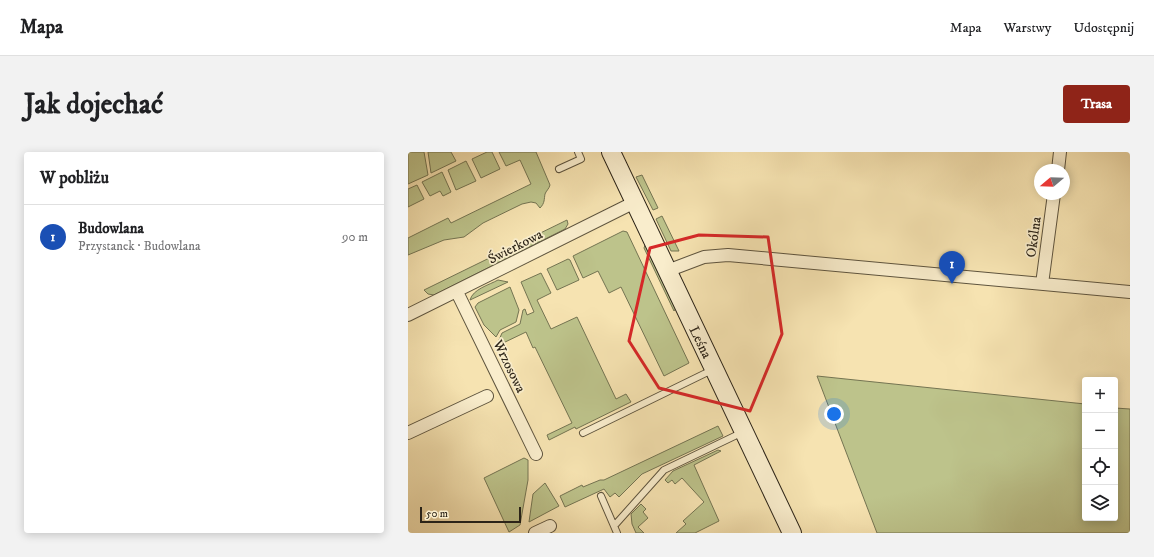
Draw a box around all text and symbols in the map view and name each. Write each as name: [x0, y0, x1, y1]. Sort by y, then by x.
text: Mapa: [20, 16, 63, 39]
text: Mapa: [950, 19, 982, 37]
text: Warstwy: [1004, 19, 1051, 37]
text: Udostępnij: [1073, 19, 1134, 37]
button: Trasa: [1063, 85, 1130, 123]
text: Jak dojechać: [24, 87, 163, 122]
north arrow: [1034, 164, 1070, 200]
text: W pobliżu: [40, 167, 109, 189]
street label: Okólna: [1022, 216, 1046, 259]
text: Budowlana: [78, 219, 144, 238]
street label: Świerkowa: [485, 225, 546, 268]
text: 1: [51, 229, 55, 245]
text: 90 m: [342, 229, 368, 245]
text: Przystanek · Budowlana: [78, 238, 201, 254]
pin: 1: [939, 251, 965, 284]
street label: Leśna: [685, 323, 716, 362]
street label: Wrzosowa: [488, 336, 530, 396]
map controls: [1082, 377, 1118, 521]
button: +: [1082, 377, 1118, 413]
your location: [824, 404, 844, 424]
button: −: [1082, 413, 1118, 449]
button: locate: [1082, 449, 1118, 485]
button: layers: [1082, 485, 1118, 521]
scale bar: [420, 505, 521, 524]
text: 50 m: [426, 507, 448, 521]

